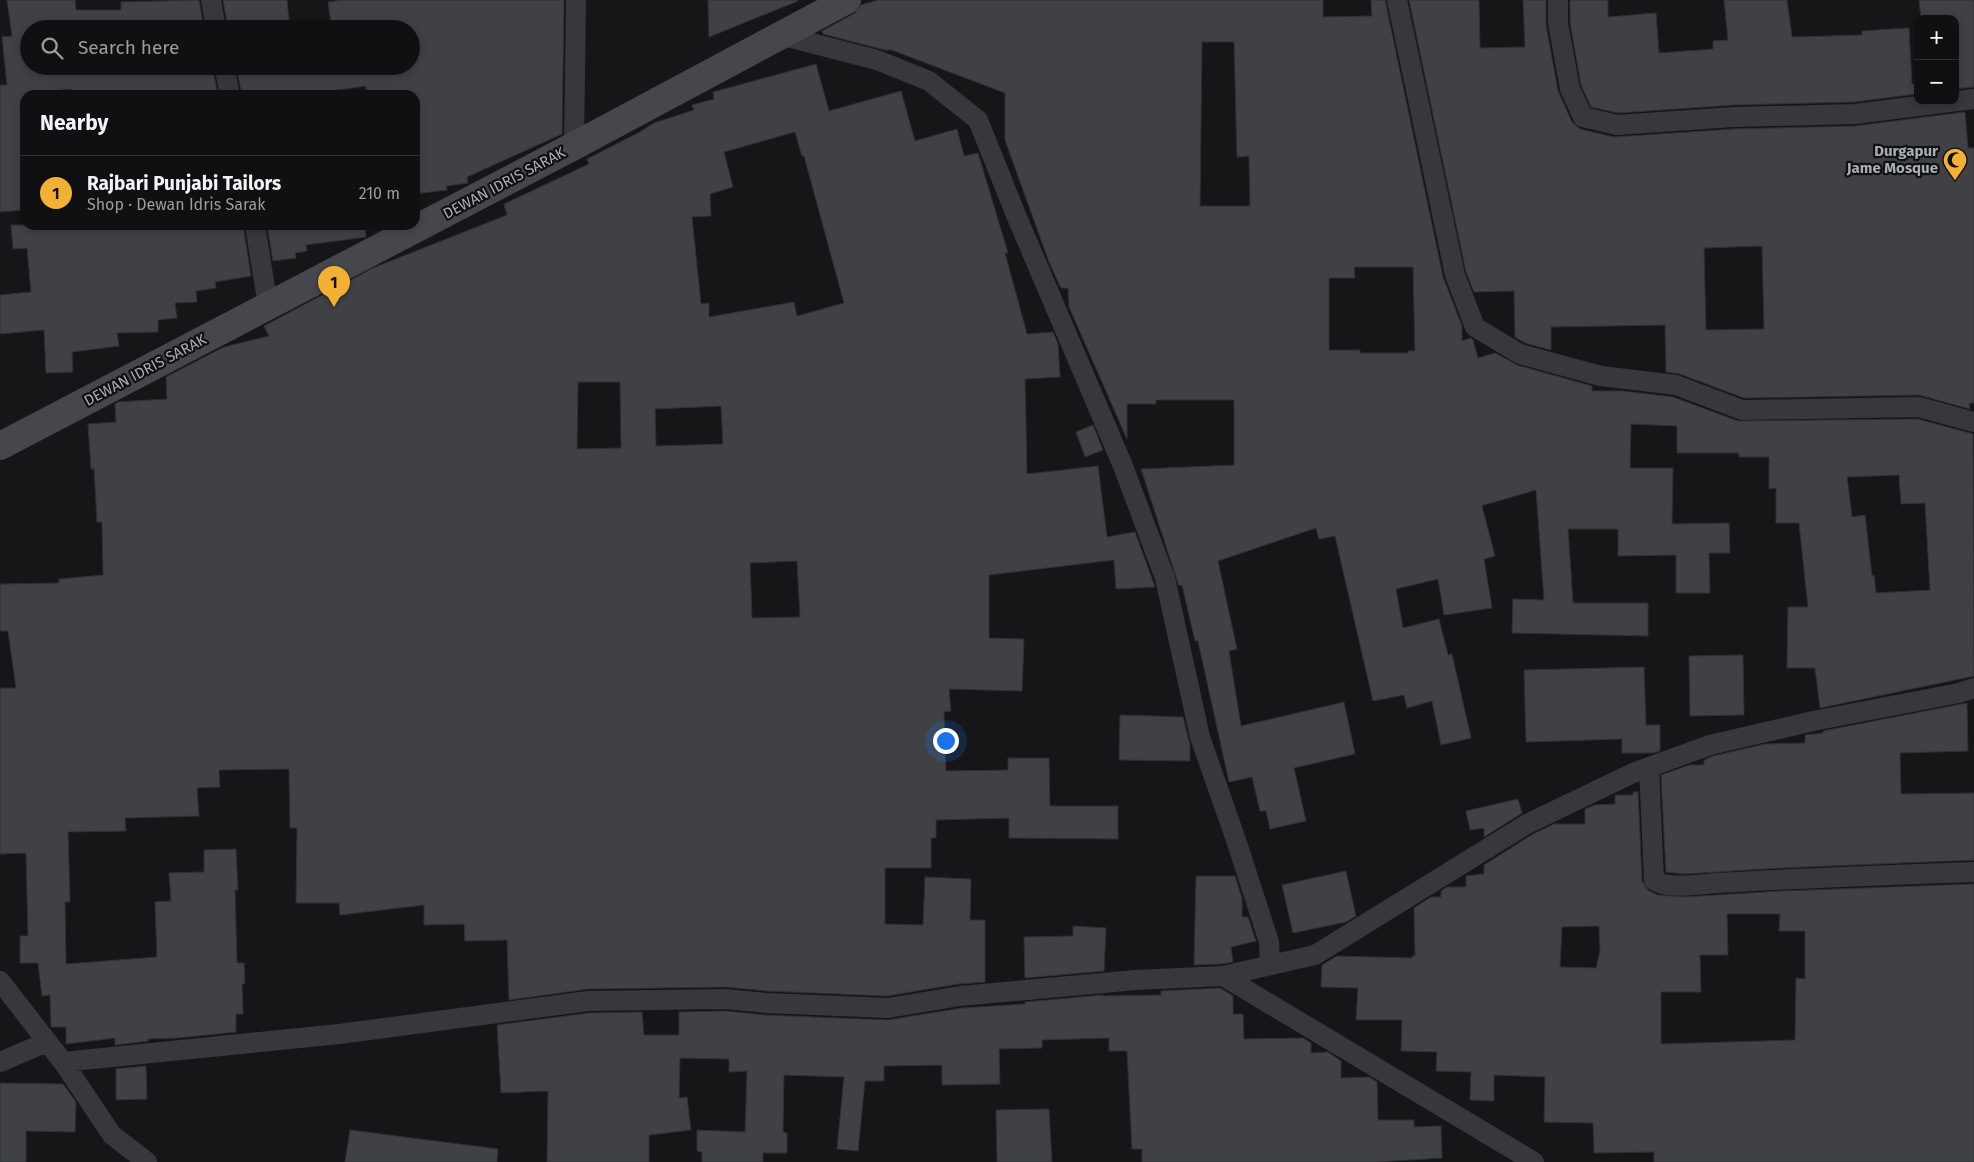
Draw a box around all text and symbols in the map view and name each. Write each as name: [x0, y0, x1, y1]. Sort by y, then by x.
map controls: [1914, 15, 1959, 105]
button: +: [1914, 15, 1959, 60]
search box: [20, 20, 420, 75]
icon: search: [38, 34, 66, 62]
text: Search here: [78, 36, 179, 59]
button: −: [1914, 60, 1959, 105]
text: Nearby: [40, 110, 108, 136]
place label: Durgapur Jame Mosque: [1846, 142, 1939, 177]
street label: DEWAN IDRIS SARAK: [440, 143, 568, 223]
mosque icon: Durgapur Jame Mosque: [1942, 147, 1968, 181]
text: Rajbari Punjabi Tailors: [87, 172, 281, 195]
text: 1: [52, 184, 60, 203]
text: 210 m: [359, 184, 400, 203]
text: Shop · Dewan Idris Sarak: [87, 195, 266, 214]
pin: 1: [318, 266, 350, 307]
street label: DEWAN IDRIS SARAK: [81, 330, 209, 410]
your location: [933, 728, 959, 754]

